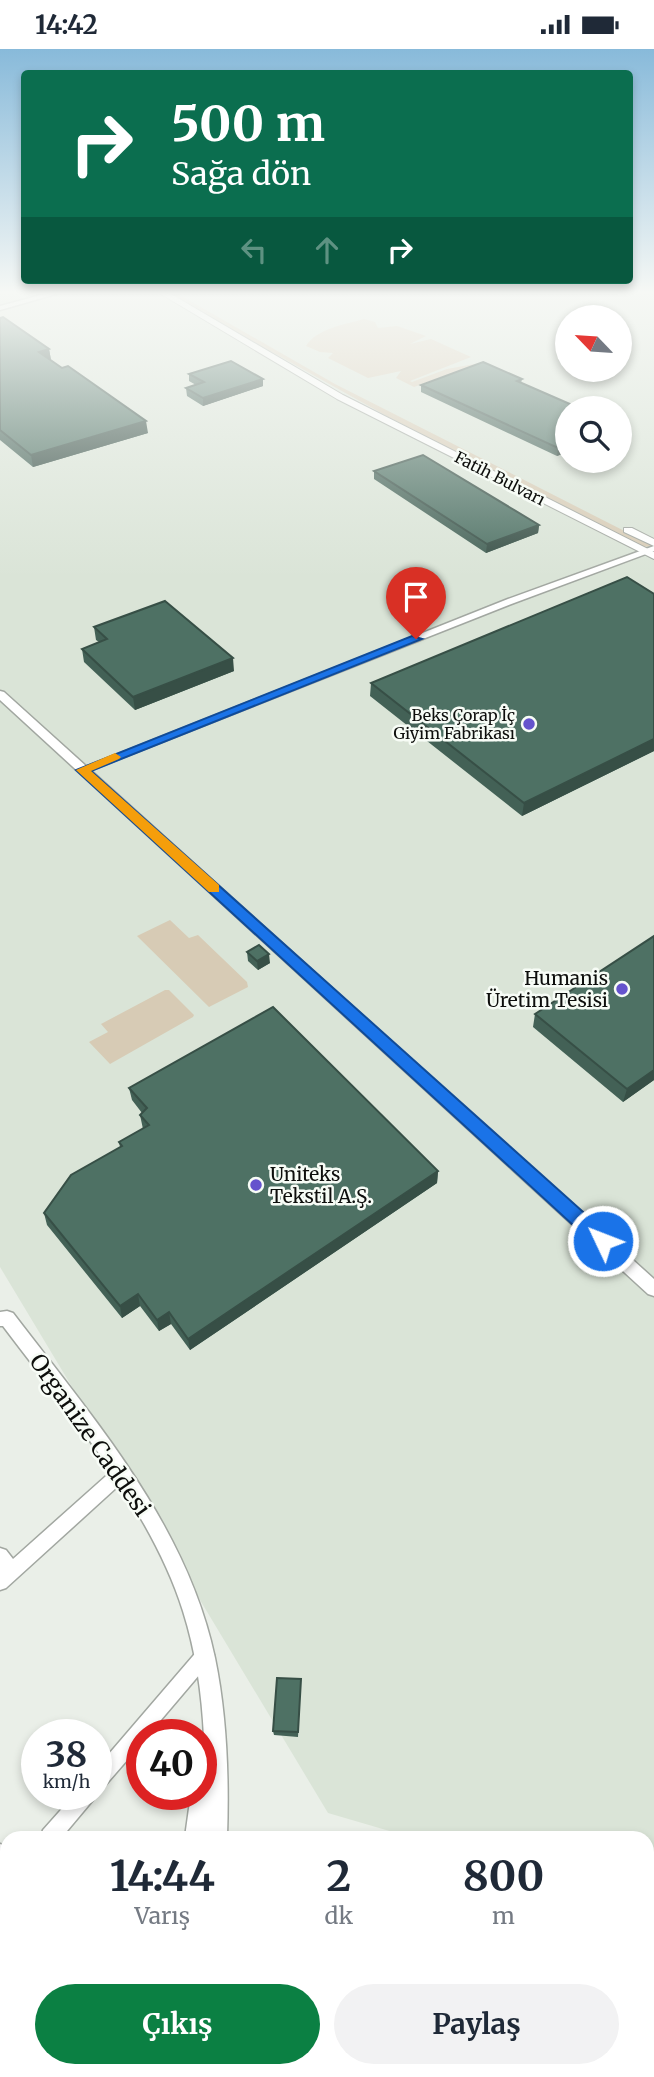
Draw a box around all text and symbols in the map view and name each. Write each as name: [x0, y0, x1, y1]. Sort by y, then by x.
text: 14:42: [35, 8, 98, 41]
text: 500 m: [171, 93, 325, 154]
icon: right: [56, 98, 147, 189]
text: Sağa dön: [171, 154, 311, 194]
icon: left: [235, 231, 273, 269]
icon: ahead: [308, 231, 346, 269]
icon: right: [381, 231, 419, 269]
north arrow: [555, 305, 632, 381]
map controls: [555, 305, 632, 473]
button: search: [555, 396, 632, 473]
street label: Fatih Bulvarı: [451, 447, 549, 509]
pin: [386, 567, 446, 639]
icon: arrive: [397, 578, 435, 616]
place label: Beks Çorap İç Giyim Fabrikası: [393, 705, 515, 743]
marker: Beks Çorap İç Giyim Fabrikası: [521, 716, 537, 732]
place label: Humanis Üretim Tesisi: [486, 966, 608, 1012]
marker: Humanis Üretim Tesisi: [614, 981, 630, 997]
place label: Uniteks Tekstil A.Ş.: [270, 1162, 372, 1208]
marker: Uniteks Tekstil A.Ş.: [248, 1177, 264, 1193]
position arrow: [566, 1204, 640, 1278]
street label: Organize Caddesi: [24, 1348, 157, 1522]
speed limit sign: 40: [126, 1719, 217, 1810]
text: 38: [46, 1733, 87, 1777]
text: km/h: [43, 1770, 90, 1793]
text: 14:44: [110, 1850, 215, 1902]
text: 2: [326, 1850, 351, 1902]
text: 800: [463, 1850, 544, 1902]
text: Varış: [135, 1901, 190, 1930]
text: dk: [325, 1901, 353, 1930]
text: m: [492, 1901, 515, 1930]
button: Çıkış: [35, 1984, 320, 2064]
button: Paylaş: [334, 1984, 619, 2064]

